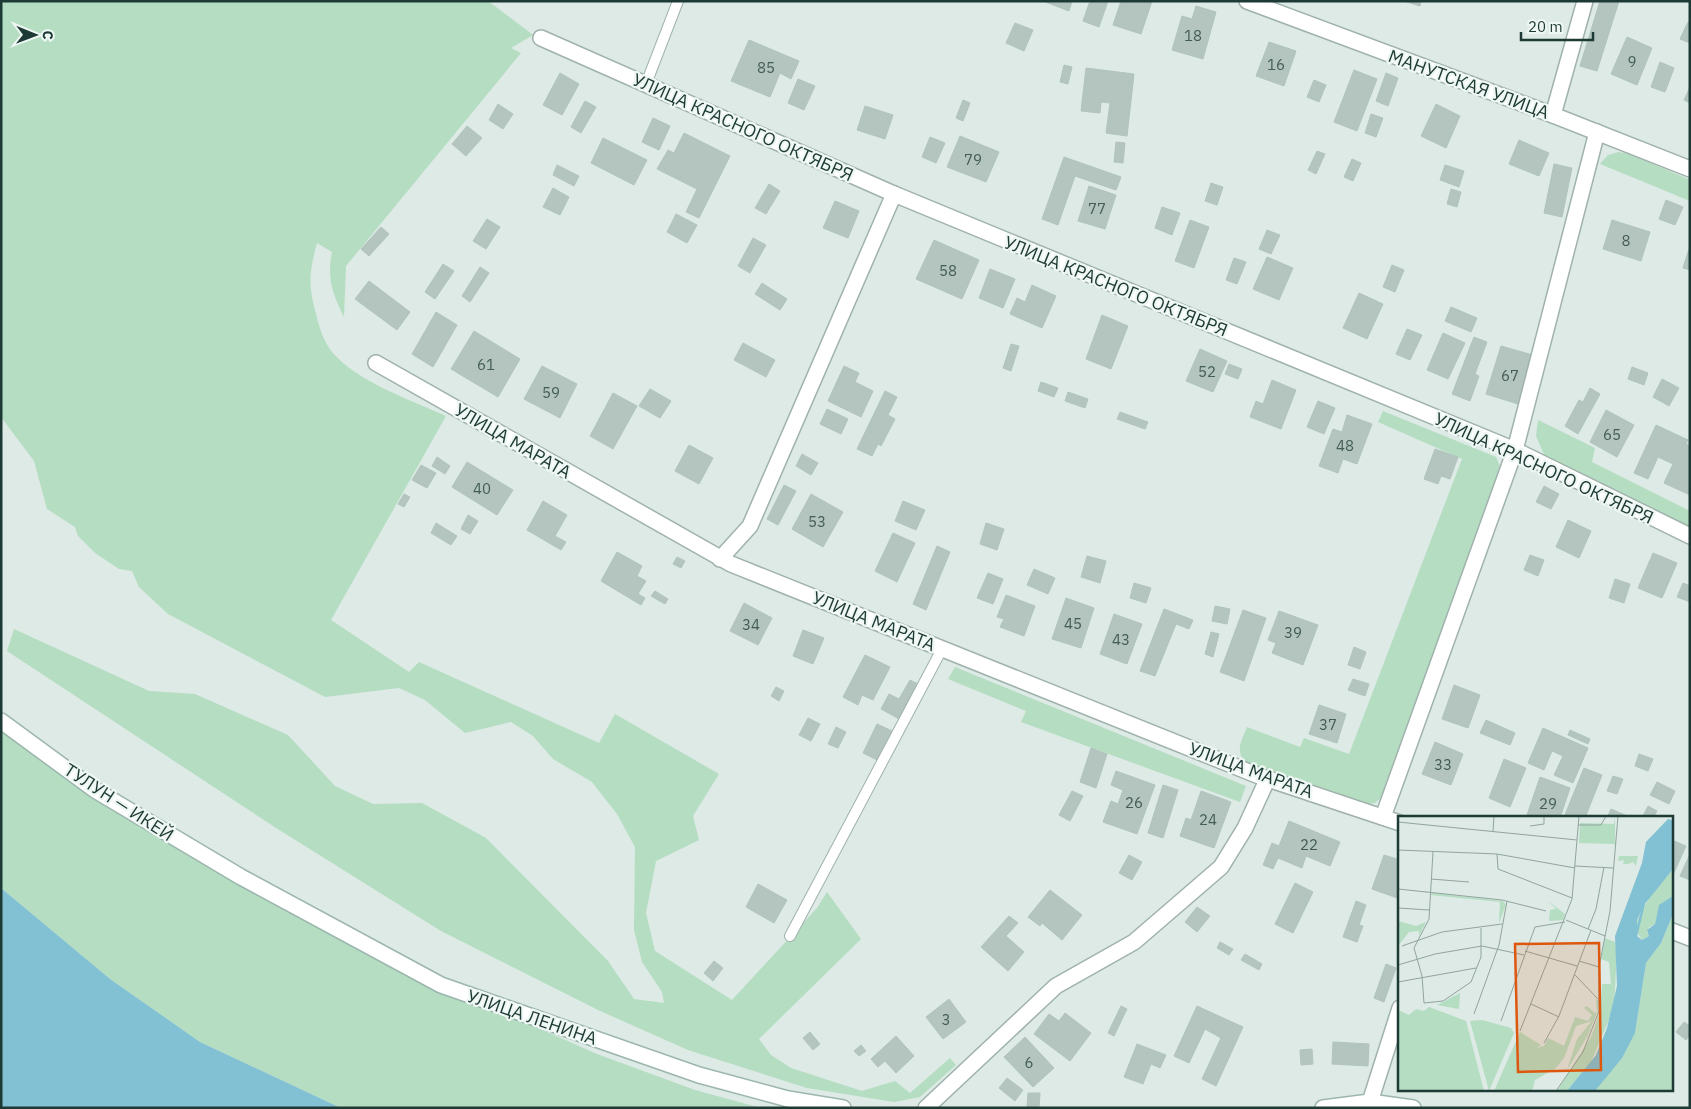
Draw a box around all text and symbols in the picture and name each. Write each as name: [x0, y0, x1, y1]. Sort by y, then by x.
north arrow: [10, 10, 60, 60]
scale bar: [1521, 10, 1594, 42]
text: 20 m: [1528, 17, 1563, 36]
house number: 18: [1184, 26, 1202, 45]
text: С: [39, 31, 57, 40]
street label: МАНУТСКАЯ УЛИЦА: [1385, 44, 1553, 124]
house number: 9: [1627, 52, 1637, 71]
house number: 16: [1267, 55, 1285, 74]
house number: 85: [757, 58, 775, 77]
street label: УЛИЦА КРАСНОГО ОКТЯБРЯ: [629, 68, 857, 186]
house number: 79: [964, 150, 982, 169]
house number: 77: [1088, 199, 1106, 218]
street label: УЛИЦА КРАСНОГО ОКТЯБРЯ: [1001, 230, 1231, 342]
house number: 8: [1621, 231, 1631, 250]
house number: 58: [939, 261, 957, 280]
house number: 61: [477, 355, 495, 374]
house number: 52: [1198, 362, 1216, 381]
house number: 67: [1501, 366, 1519, 385]
house number: 59: [542, 383, 560, 402]
street label: УЛИЦА МАРАТА: [450, 398, 576, 484]
street label: УЛИЦА КРАСНОГО ОКТЯБРЯ: [1431, 407, 1657, 529]
house number: 65: [1603, 425, 1621, 444]
house number: 48: [1336, 436, 1354, 455]
house number: 40: [473, 479, 491, 498]
house number: 53: [808, 512, 826, 531]
street label: УЛИЦА МАРАТА: [809, 586, 939, 656]
house number: 45: [1064, 614, 1082, 633]
house number: 34: [742, 615, 760, 634]
house number: 39: [1284, 623, 1302, 642]
house number: 43: [1112, 630, 1130, 649]
house number: 37: [1319, 715, 1337, 734]
street label: УЛИЦА МАРАТА: [1185, 737, 1317, 803]
house number: 33: [1434, 755, 1452, 774]
street label: ТУЛУН — ИКЕЙ: [60, 758, 178, 846]
house number: 26: [1125, 793, 1143, 812]
house number: 29: [1539, 794, 1557, 813]
house number: 24: [1199, 810, 1217, 829]
inset map: [1398, 816, 1674, 1092]
house number: 22: [1300, 835, 1318, 854]
street label: УЛИЦА ЛЕНИНА: [464, 984, 601, 1050]
house number: 3: [941, 1010, 951, 1029]
house number: 6: [1024, 1053, 1034, 1072]

